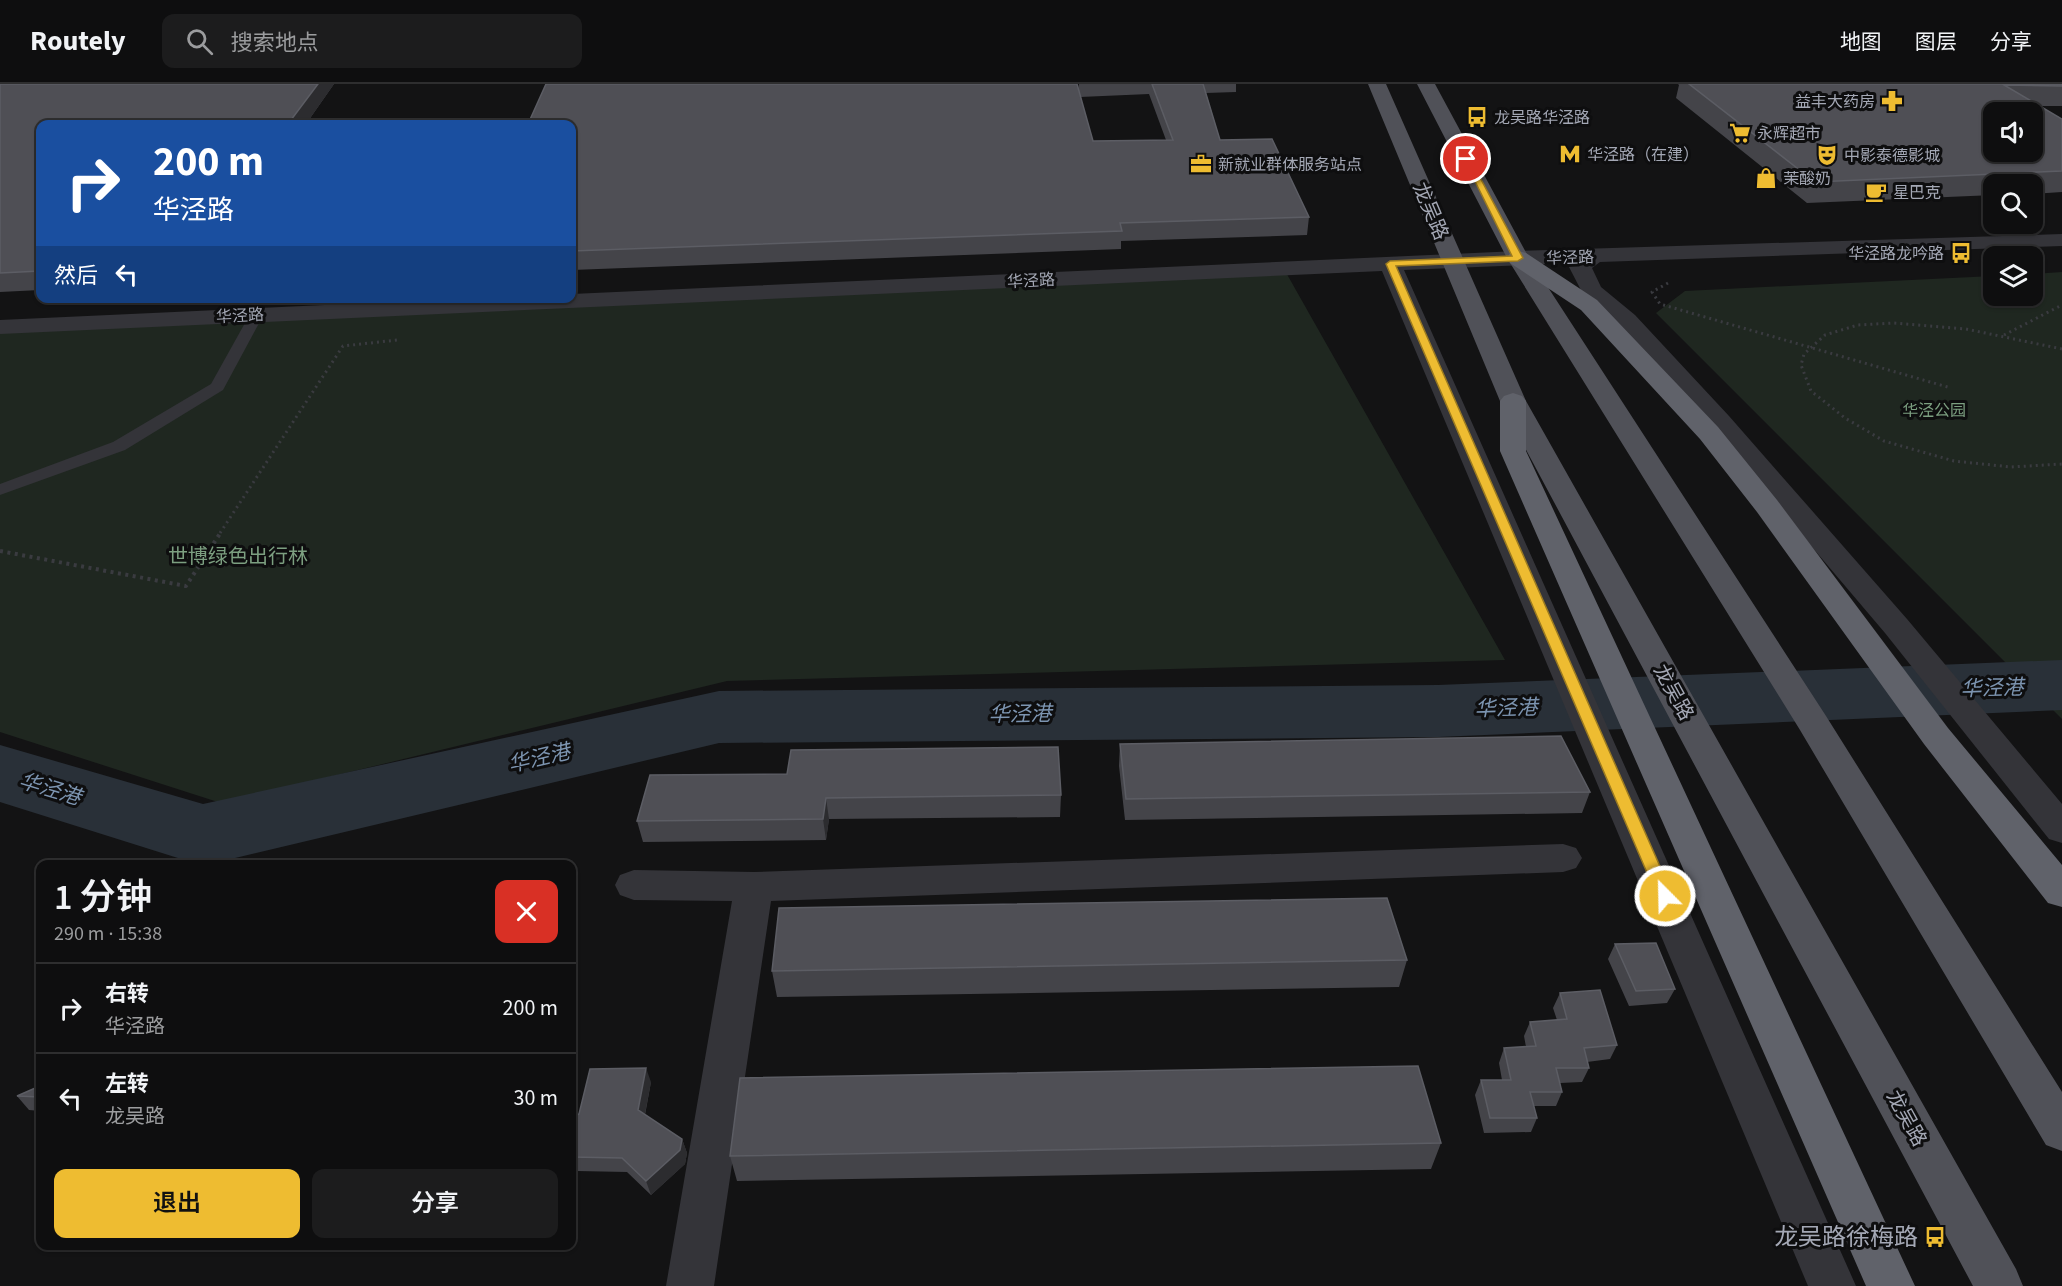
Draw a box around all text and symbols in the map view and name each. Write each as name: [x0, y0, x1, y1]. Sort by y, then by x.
search box: [162, 14, 582, 68]
text: Routely: [30, 21, 126, 61]
icon: search: [183, 25, 216, 58]
text: 搜索地点: [231, 27, 319, 59]
text: 地图: [1840, 27, 1882, 57]
text: 图层: [1915, 27, 1957, 57]
text: 分享: [1990, 27, 2032, 57]
pharmacy icon: 益丰大药房: [1880, 89, 1904, 113]
place label: 益丰大药房: [1795, 91, 1875, 113]
map controls: [1983, 102, 2043, 306]
button: sound: [1983, 102, 2043, 162]
bus stop icon: 龙吴路华泾路: [1465, 105, 1489, 129]
place label: 龙吴路华泾路: [1494, 107, 1590, 129]
supermarket icon: 永辉超市: [1728, 121, 1752, 145]
place label: 永辉超市: [1757, 123, 1821, 145]
text: 200 m: [153, 132, 264, 192]
pin: [1440, 133, 1491, 184]
icon: arrive: [1449, 142, 1482, 175]
metro station icon: 华泾路（在建）: [1558, 142, 1582, 166]
theatre icon: 中影泰德影城: [1815, 143, 1839, 167]
icon: right: [54, 144, 132, 222]
place label: 华泾路（在建）: [1587, 144, 1699, 166]
place label: 中影泰德影城: [1844, 145, 1940, 167]
office icon: 新就业群体服务站点: [1189, 152, 1213, 176]
place label: 新就业群体服务站点: [1218, 154, 1362, 176]
shop icon: 茉酸奶: [1754, 166, 1778, 190]
place label: 茉酸奶: [1783, 168, 1831, 190]
button: search: [1983, 174, 2043, 234]
street label: 龙吴路: [1405, 178, 1455, 244]
cafe icon: 星巴克: [1864, 180, 1888, 204]
place label: 星巴克: [1893, 182, 1941, 204]
text: 华泾路: [153, 191, 234, 230]
bus stop icon: 华泾路龙吟路: [1949, 241, 1973, 265]
place label: 华泾路龙吟路: [1848, 243, 1944, 265]
street label: 华泾路: [1546, 246, 1594, 270]
button: layers: [1983, 246, 2043, 306]
icon: left: [110, 258, 143, 291]
text: 然后: [54, 260, 98, 292]
street label: 华泾路: [1007, 269, 1056, 293]
street label: 华泾路: [216, 304, 265, 328]
park label: 华泾公园: [1902, 400, 1966, 422]
park label: 世博绿色出行林: [168, 543, 308, 571]
street label: 龙吴路: [1646, 659, 1700, 726]
water label: 华泾港: [1960, 672, 2027, 704]
water label: 华泾港: [1474, 692, 1541, 724]
water label: 华泾港: [988, 698, 1055, 730]
water label: 华泾港: [505, 736, 576, 780]
water label: 华泾港: [15, 765, 87, 813]
position arrow: [1633, 864, 1697, 928]
text: 1 分钟: [54, 872, 152, 923]
button: close: [495, 880, 558, 943]
text: 290 m · 15:38: [54, 920, 162, 948]
text: 右转: [105, 978, 149, 1010]
icon: right: [54, 992, 87, 1025]
text: 200 m: [503, 992, 558, 1024]
text: 华泾路: [105, 1013, 165, 1041]
text: 左转: [105, 1068, 149, 1100]
icon: left: [54, 1082, 87, 1115]
text: 30 m: [513, 1082, 558, 1114]
street label: 龙吴路: [1879, 1085, 1933, 1152]
text: 龙吴路: [105, 1103, 165, 1131]
button: 退出: [54, 1169, 300, 1238]
button: 分享: [312, 1169, 558, 1238]
place label: 龙吴路徐梅路: [1774, 1220, 1918, 1255]
bus stop icon: 龙吴路徐梅路: [1923, 1225, 1947, 1249]

